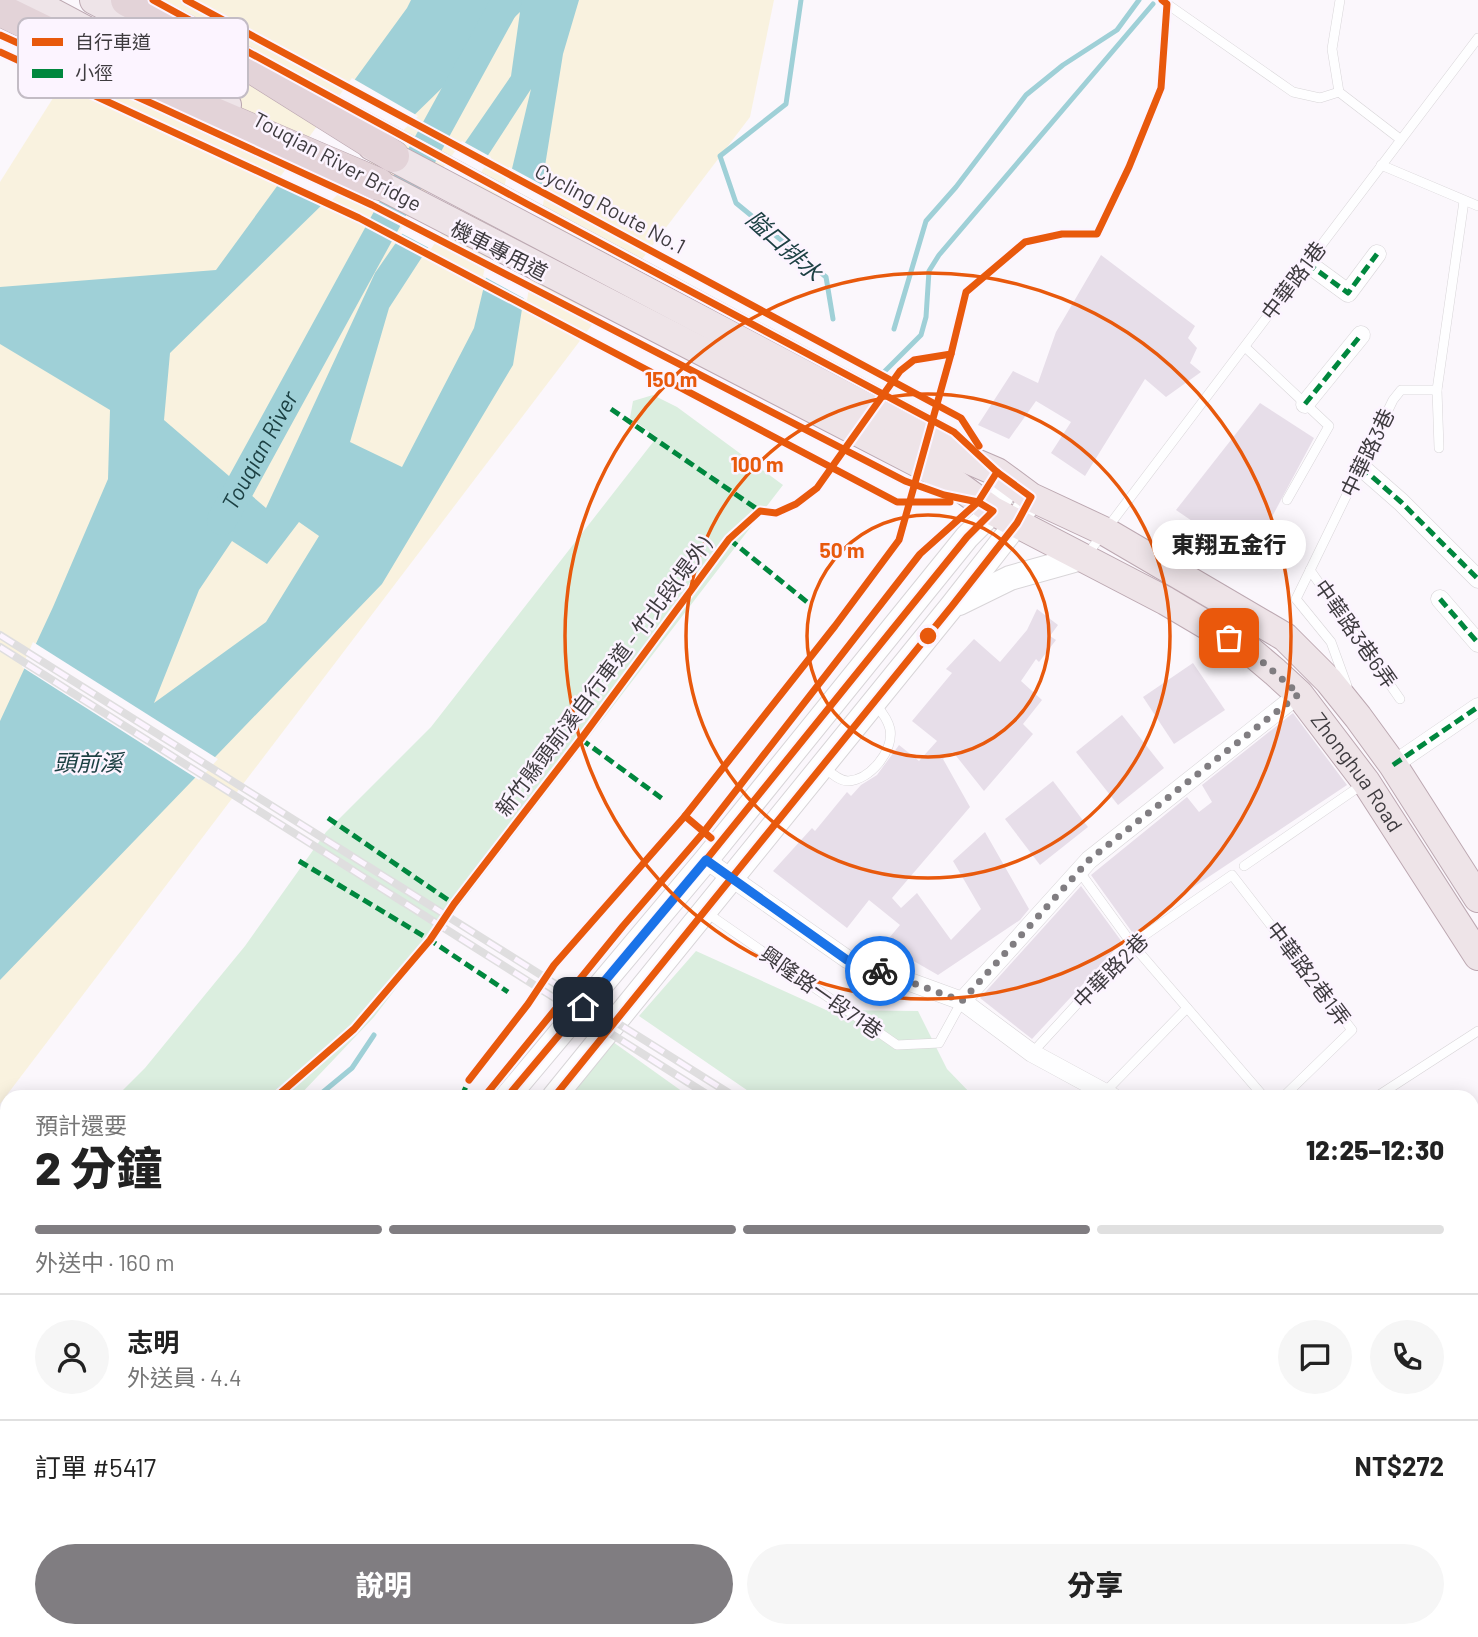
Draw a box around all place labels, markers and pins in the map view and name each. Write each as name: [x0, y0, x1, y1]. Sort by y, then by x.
callout: 東翔五金行: [1152, 519, 1306, 568]
pin: [1199, 608, 1259, 668]
centre of rings: [916, 624, 940, 648]
pin: [553, 977, 613, 1037]

